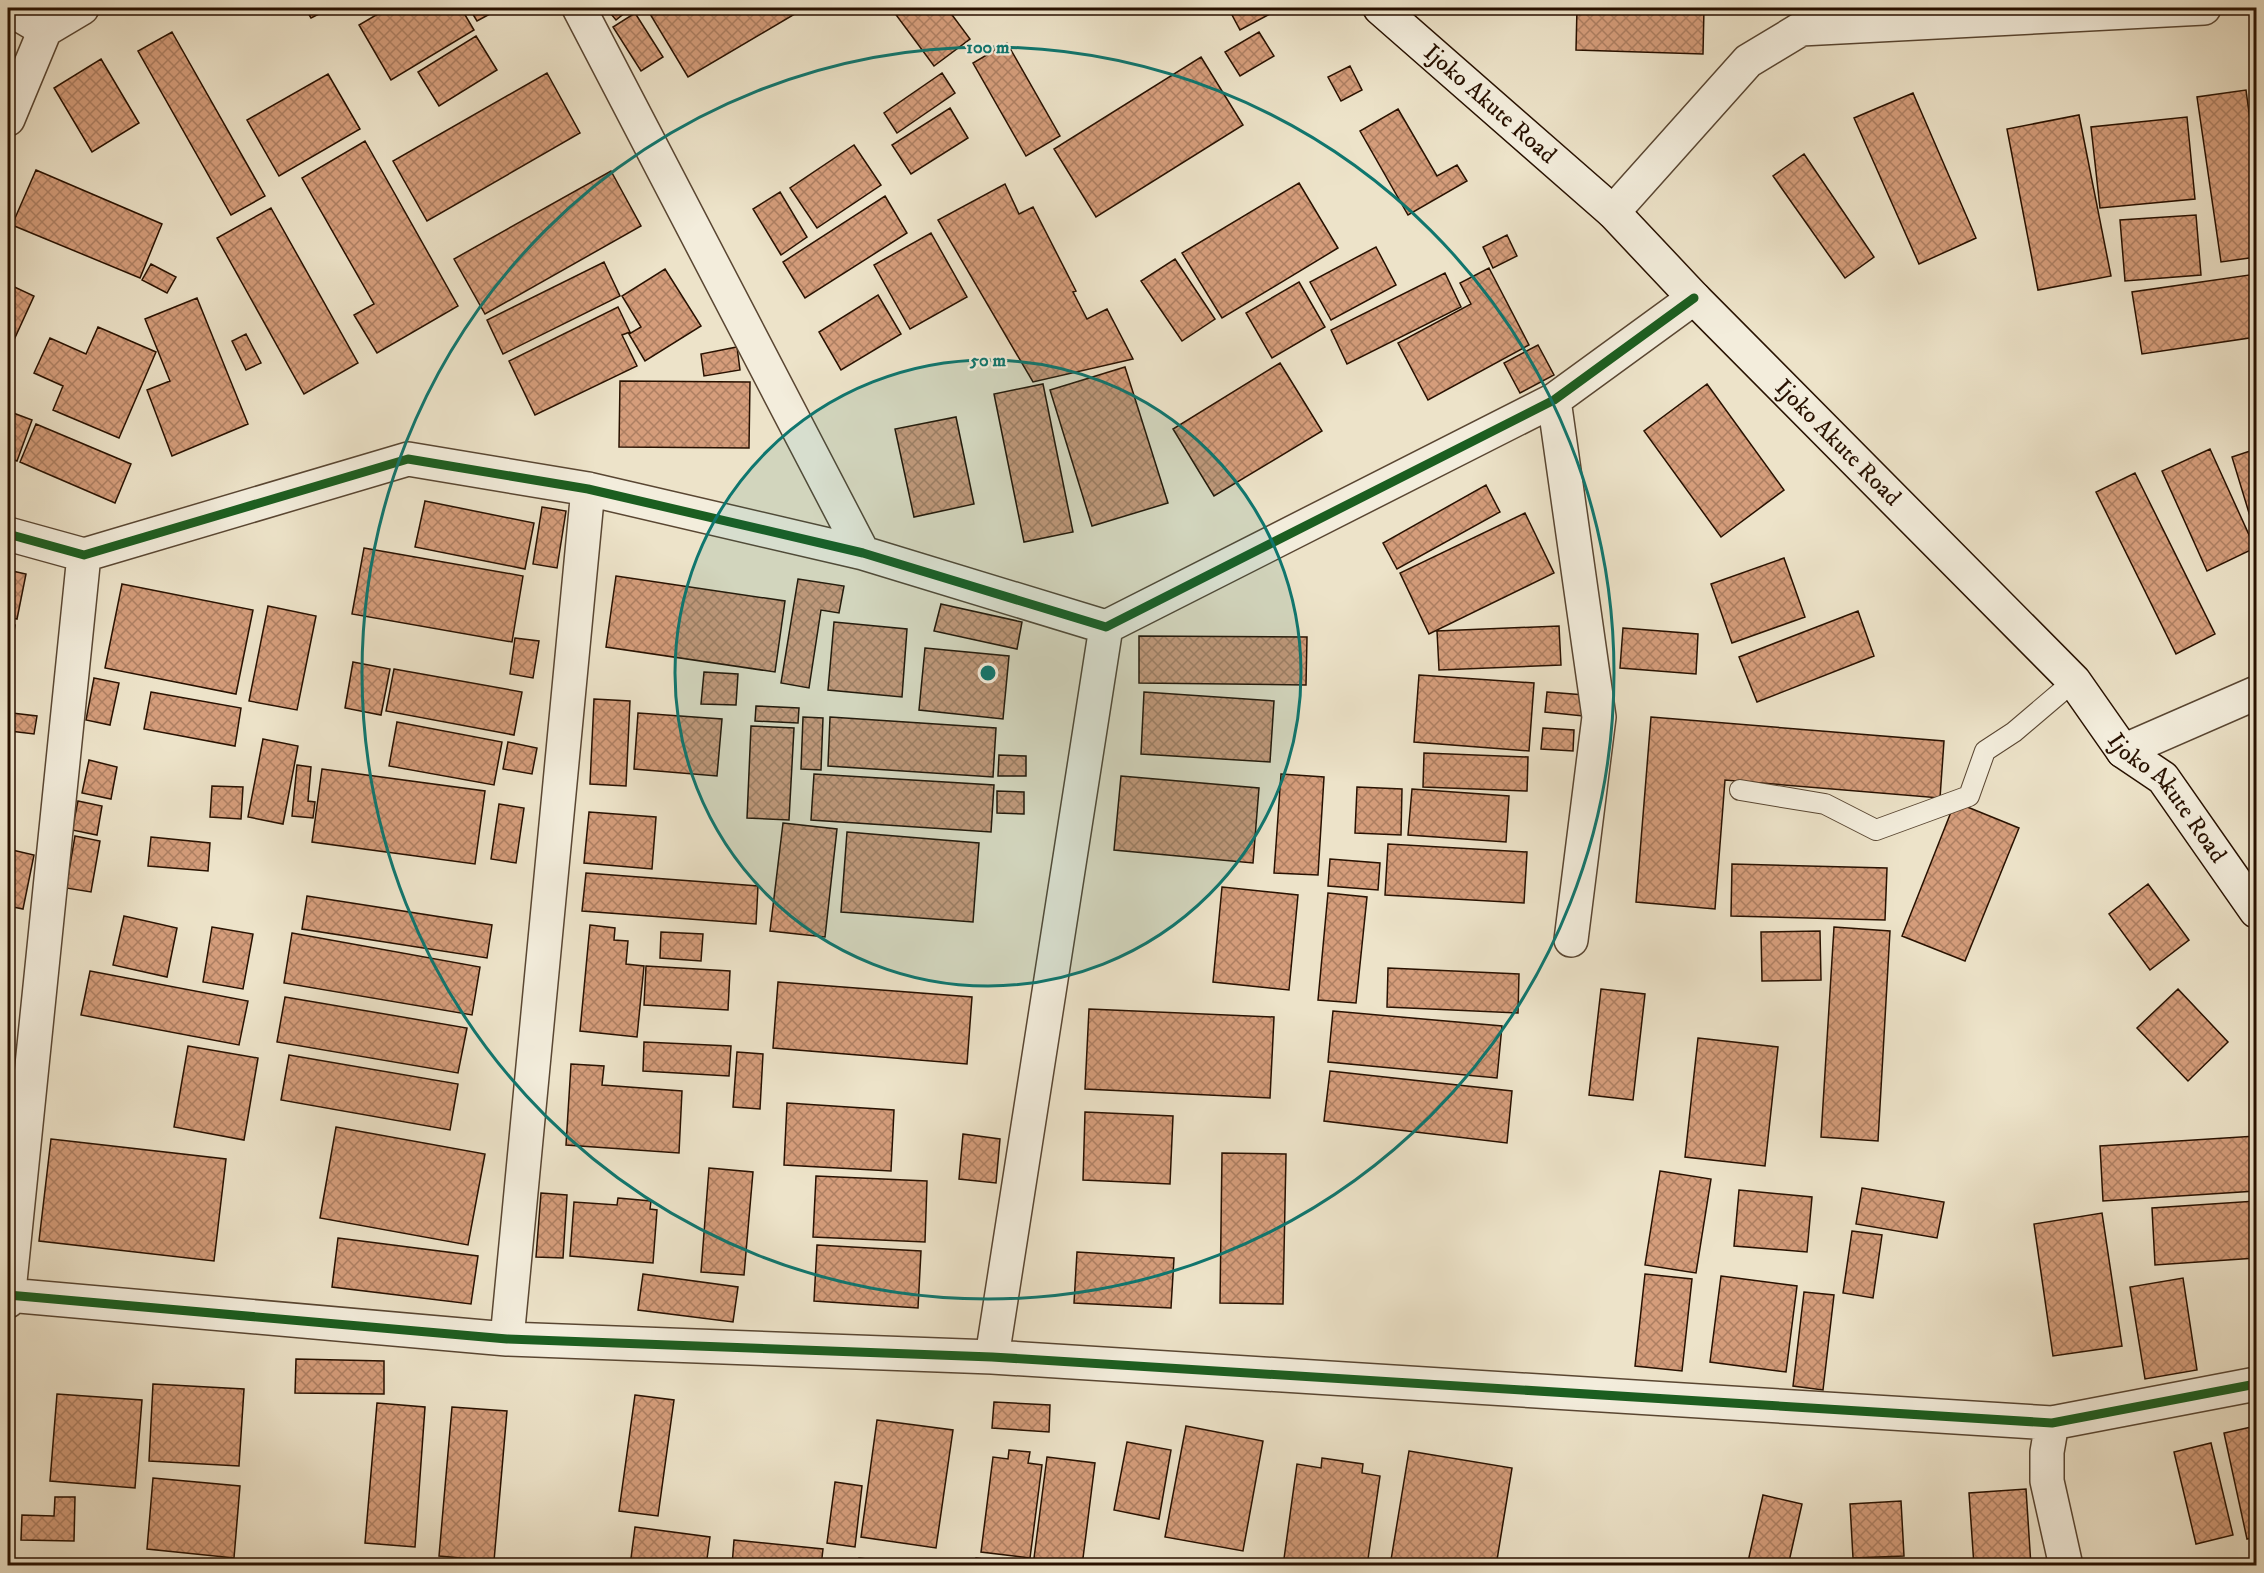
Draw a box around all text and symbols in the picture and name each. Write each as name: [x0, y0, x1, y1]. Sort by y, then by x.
text: 100 m: [966, 37, 1010, 59]
street label: Ijoko Akute Road: [1417, 38, 1563, 170]
text: 50 m: [969, 350, 1006, 372]
street label: Ijoko Akute Road: [1768, 373, 1907, 513]
centre of rings: [978, 663, 998, 683]
street label: Ijoko Akute Road: [2100, 727, 2233, 869]

